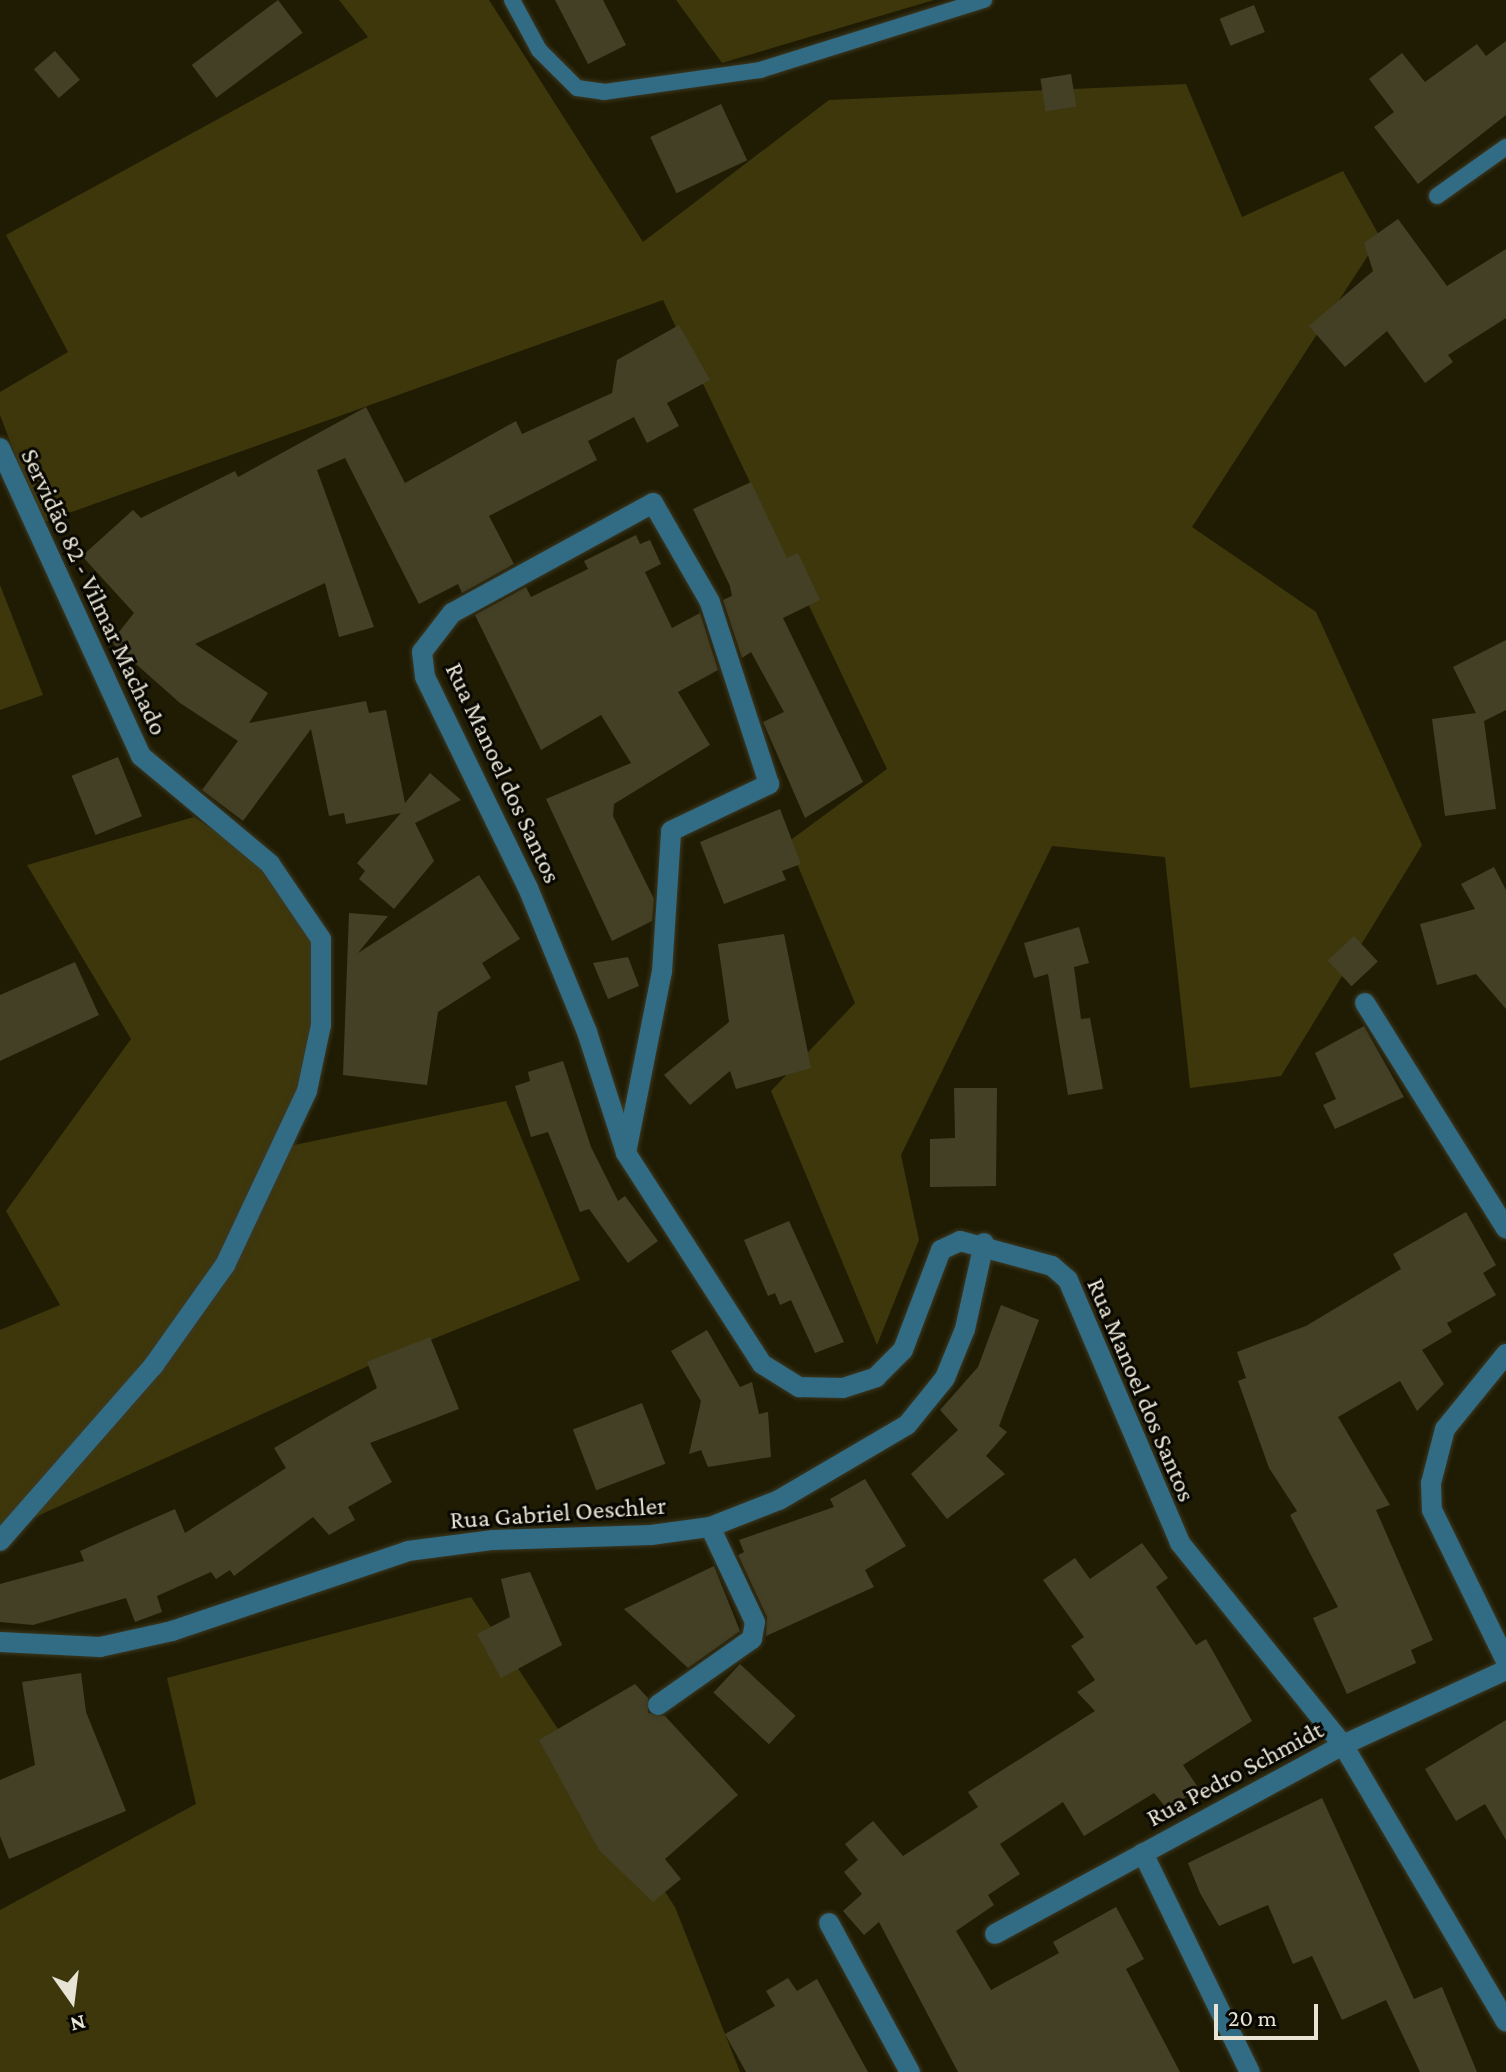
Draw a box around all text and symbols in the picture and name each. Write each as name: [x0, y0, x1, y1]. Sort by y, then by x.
street label: Servidão 82 - Vilmar Machado: [14, 444, 174, 740]
street label: Rua Manoel dos Santos: [438, 658, 568, 888]
street label: Rua Manoel dos Santos: [1080, 1274, 1202, 1506]
street label: Rua Gabriel Oeschler: [449, 1490, 667, 1536]
street label: Rua Pedro Schmidt: [1141, 1714, 1329, 1834]
north arrow: [32, 1960, 112, 2040]
scale bar: [1218, 1988, 1322, 2038]
text: 20 m: [1228, 2004, 1277, 2031]
text: N: [68, 2010, 88, 2038]

